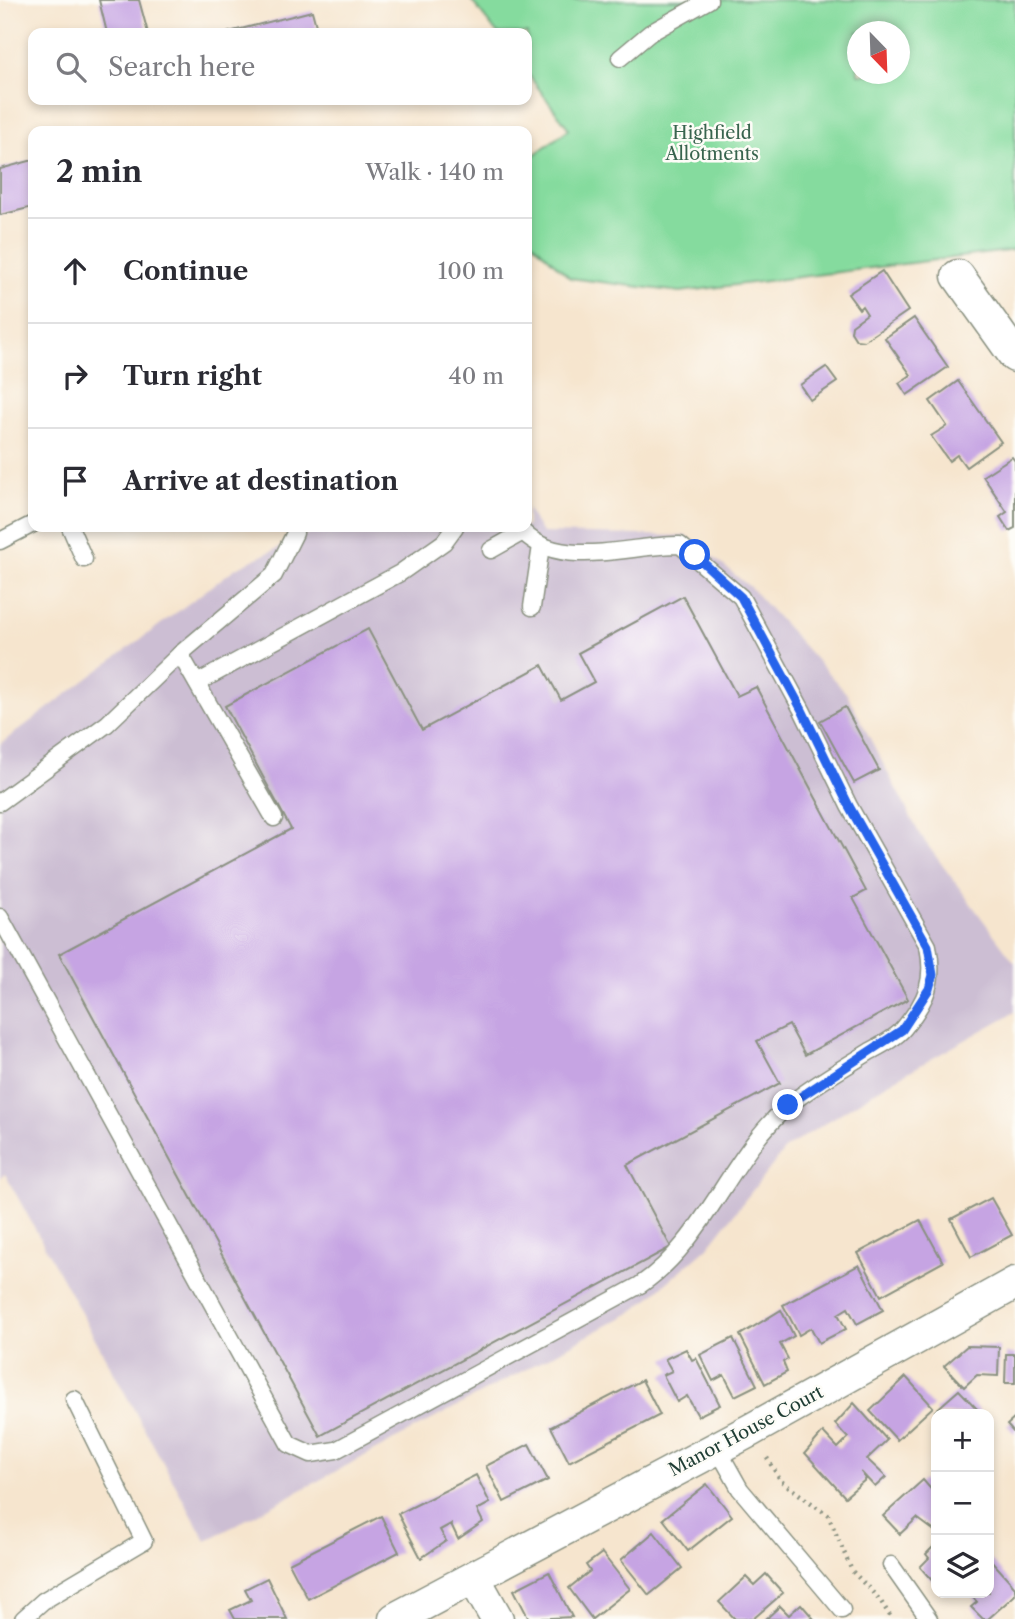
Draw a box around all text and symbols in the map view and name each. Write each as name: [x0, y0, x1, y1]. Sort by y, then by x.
north arrow: [847, 21, 910, 84]
search box: [28, 28, 532, 105]
icon: search: [52, 48, 90, 86]
text: Search here: [108, 51, 255, 83]
park label: Highfield Allotments: [664, 122, 759, 165]
text: 2 min: [56, 153, 142, 190]
text: Walk · 140 m: [365, 158, 504, 186]
icon: ahead: [56, 252, 94, 290]
text: Continue: [123, 255, 248, 287]
text: 100 m: [438, 257, 504, 285]
icon: right: [56, 357, 94, 395]
text: Turn right: [123, 360, 262, 392]
text: 40 m: [449, 362, 504, 390]
icon: arrive: [56, 462, 94, 500]
text: Arrive at destination: [123, 465, 398, 497]
route start: [679, 539, 710, 570]
route end: [772, 1089, 803, 1120]
street label: Manor House Court: [665, 1381, 827, 1481]
map controls: [931, 1409, 994, 1598]
button: +: [931, 1409, 994, 1472]
button: −: [931, 1472, 994, 1535]
button: layers: [931, 1535, 994, 1598]

